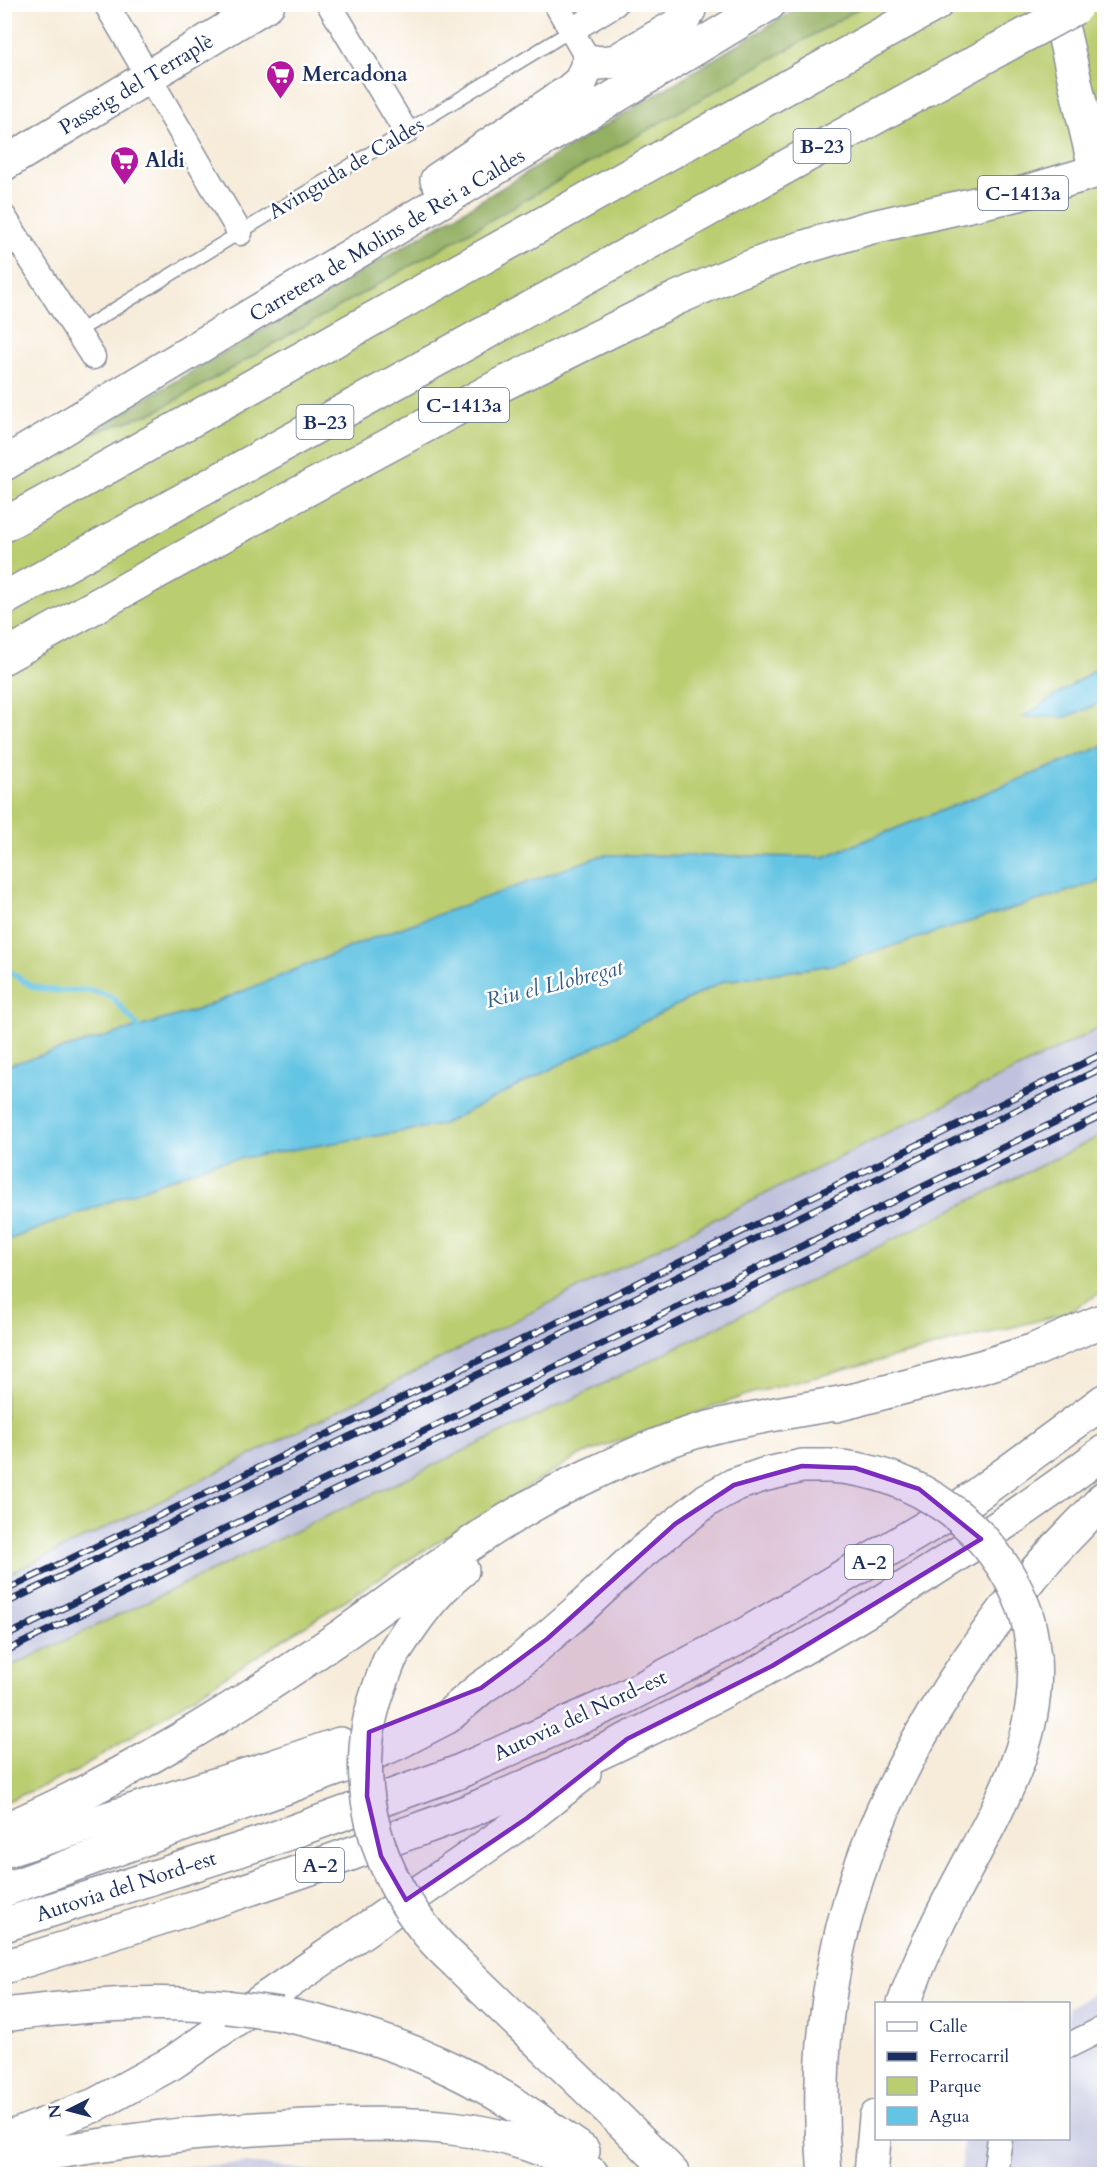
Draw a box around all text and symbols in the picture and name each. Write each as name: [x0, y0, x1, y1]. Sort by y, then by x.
street label: Passeig del Terraplè: [54, 27, 219, 142]
supermarket icon: Mercadona: [265, 58, 297, 100]
place label: Mercadona: [302, 60, 408, 89]
street label: Avinguda de Caldes: [263, 110, 430, 226]
road number: B-23: [794, 129, 850, 163]
street label: Carretera de Molins de Rei a Caldes: [244, 141, 530, 329]
supermarket icon: Aldi: [108, 144, 140, 186]
place label: Aldi: [145, 146, 185, 175]
road number: C-1413a: [978, 176, 1068, 210]
road number: C-1413a: [419, 388, 509, 422]
road number: B-23: [296, 405, 354, 439]
water label: Riu el Llobregat: [483, 952, 627, 1015]
road number: A-2: [845, 1545, 893, 1579]
street label: Autovia del Nord-est: [489, 1662, 672, 1768]
street label: Autovia del Nord-est: [32, 1844, 220, 1929]
road number: A-2: [296, 1848, 344, 1882]
legend: [875, 2002, 1070, 2140]
text: Calle: [929, 2014, 968, 2039]
text: Ferrocarril: [929, 2044, 1009, 2069]
text: Parque: [929, 2074, 982, 2099]
north arrow: [39, 2080, 99, 2140]
text: N: [43, 2103, 67, 2120]
text: Agua: [929, 2104, 970, 2129]

